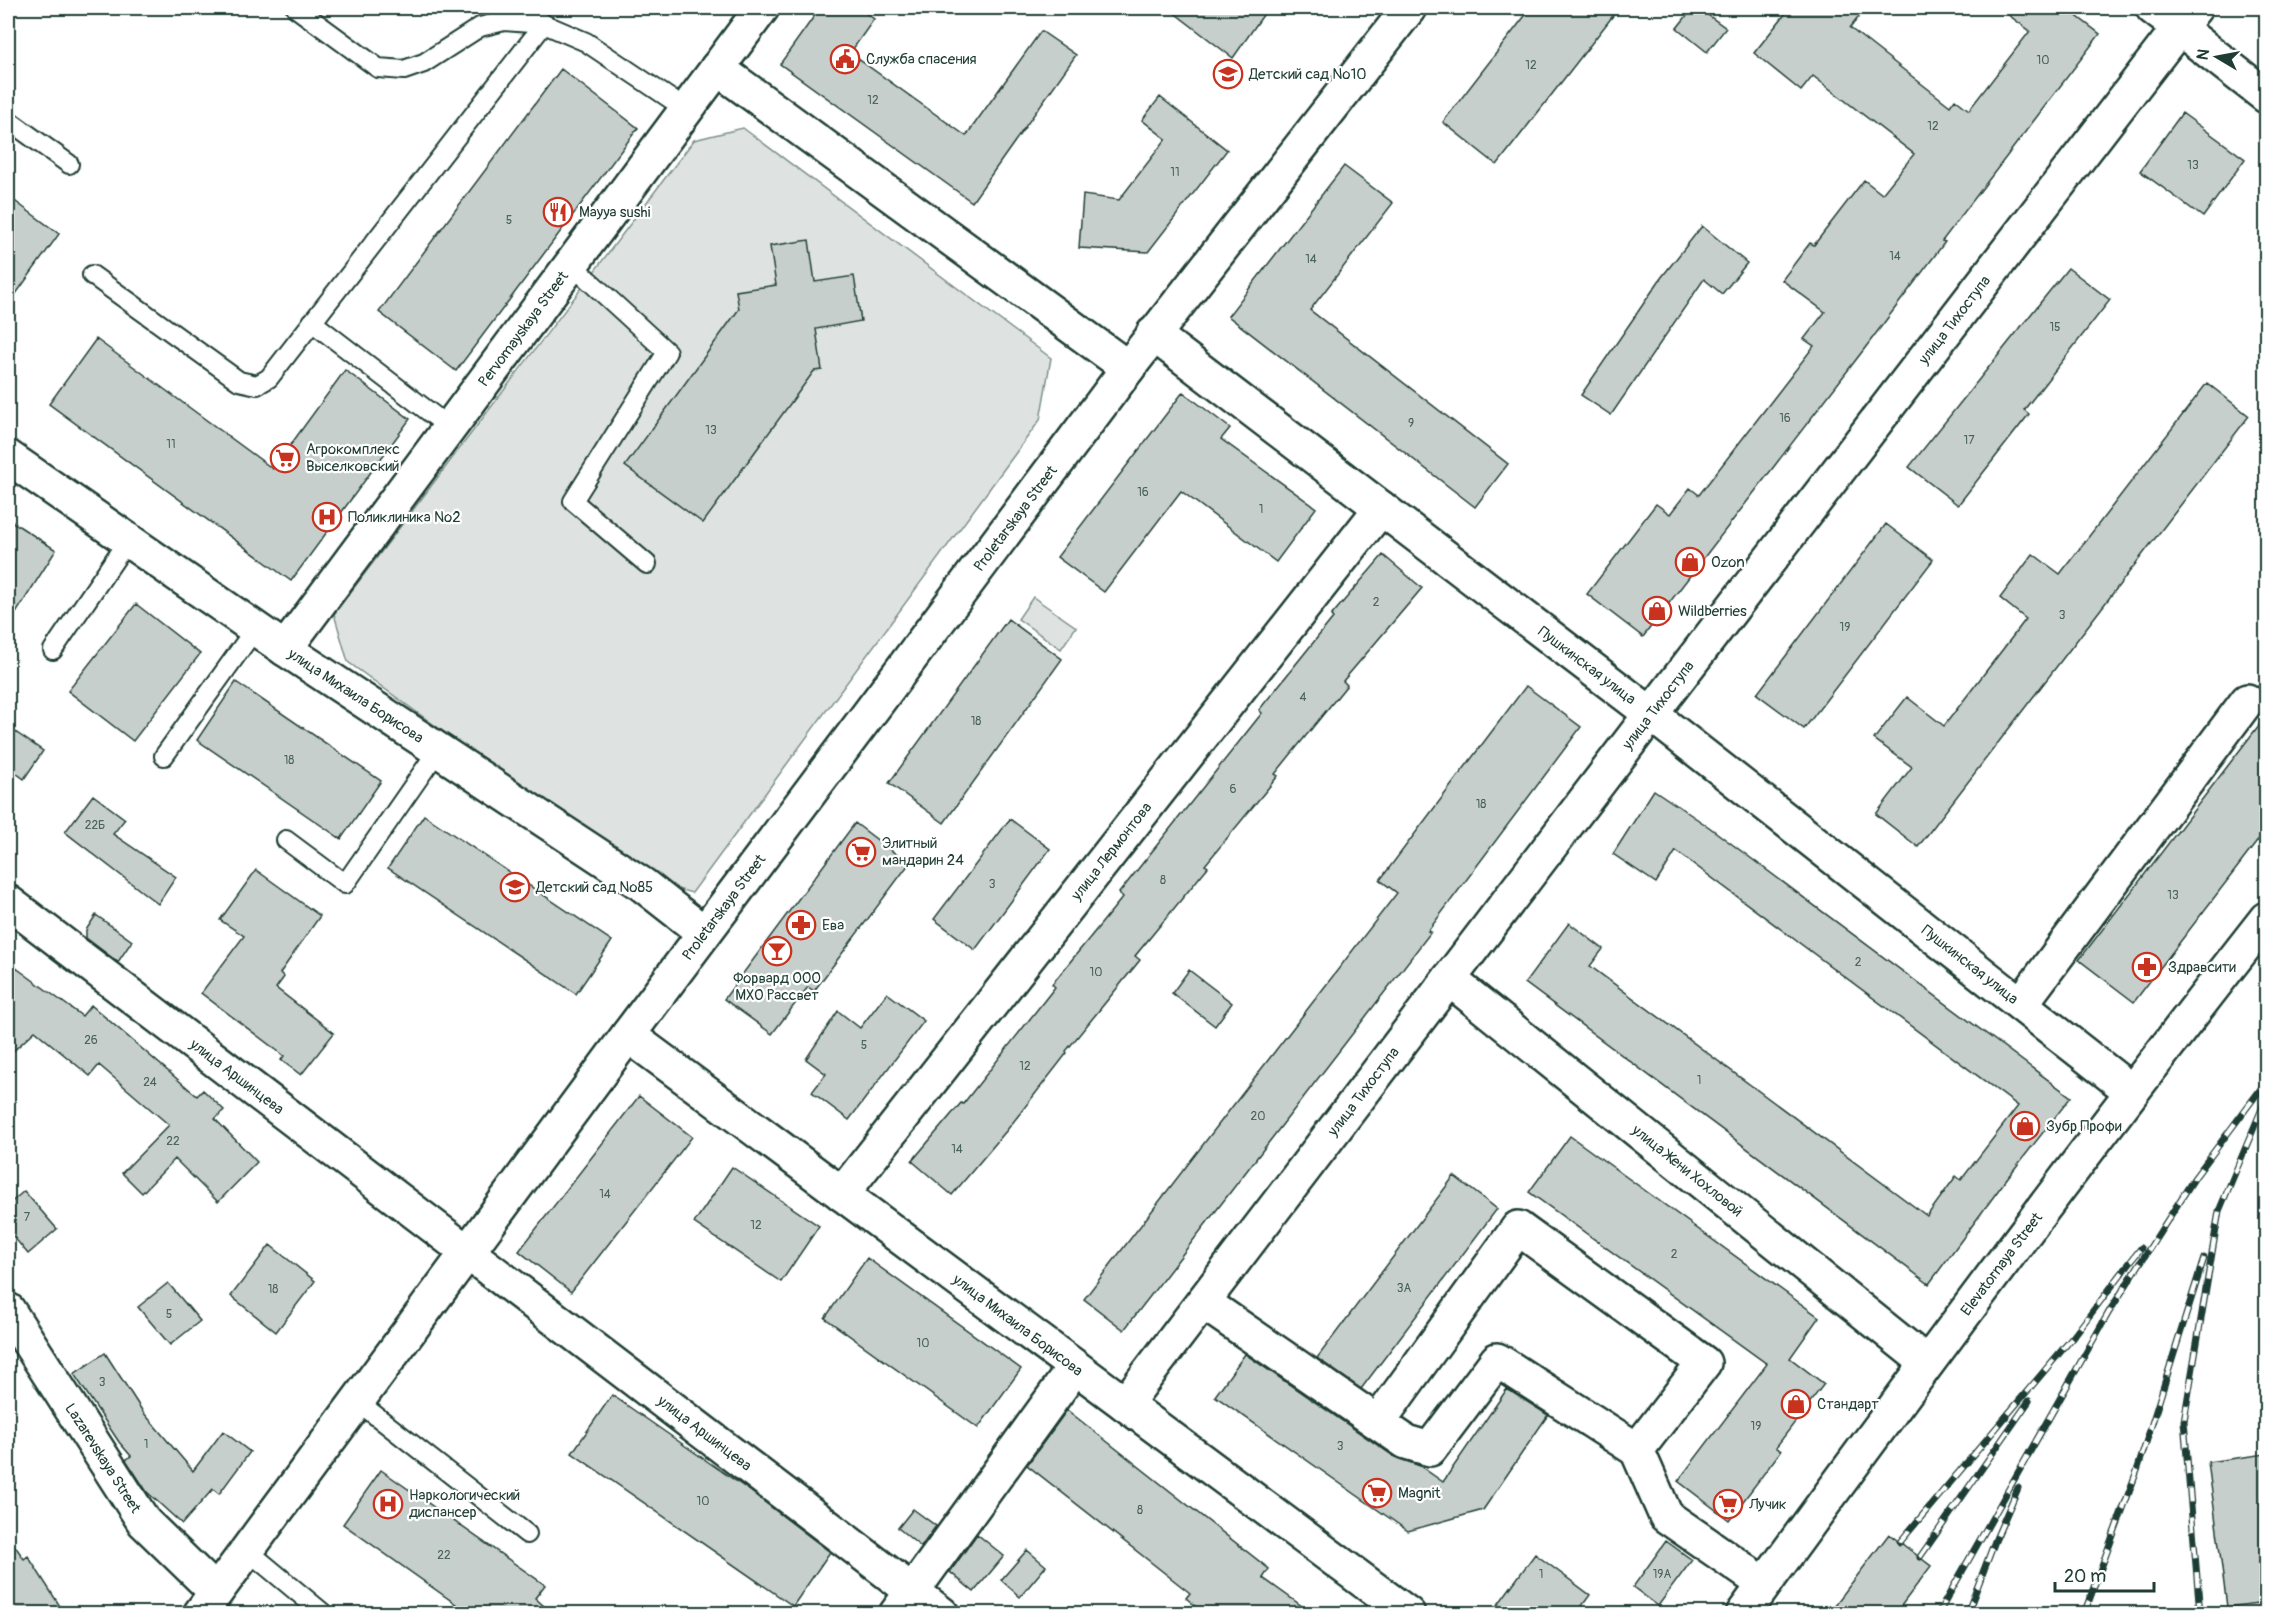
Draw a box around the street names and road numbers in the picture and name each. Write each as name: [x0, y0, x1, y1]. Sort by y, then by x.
street label: Pervomayskaya Street: [474, 267, 573, 391]
street label: улица Тихоступа: [1914, 272, 1995, 369]
street label: Proletarskaya Street: [970, 461, 1062, 576]
street label: Пушкинская улица: [1534, 622, 1639, 709]
street label: улица Михаила Борисова: [283, 644, 427, 748]
street label: улица Тихоступа: [1618, 657, 1699, 754]
street label: улица Лермонтова: [1067, 799, 1156, 905]
street label: Proletarskaya Street: [678, 850, 771, 964]
street label: Пушкинская улица: [1917, 921, 2022, 1009]
street label: улица Аршинцева: [185, 1034, 288, 1119]
street label: улица Тихоступа: [1323, 1043, 1404, 1141]
street label: улица Жени Хохловой: [1627, 1120, 1747, 1221]
street label: Elevatornaya Street: [1957, 1208, 2047, 1320]
street label: улица Михаила Борисова: [948, 1270, 1087, 1381]
street label: улица Аршинцева: [653, 1391, 755, 1475]
street label: Lazarevskaya Street: [60, 1400, 145, 1518]

